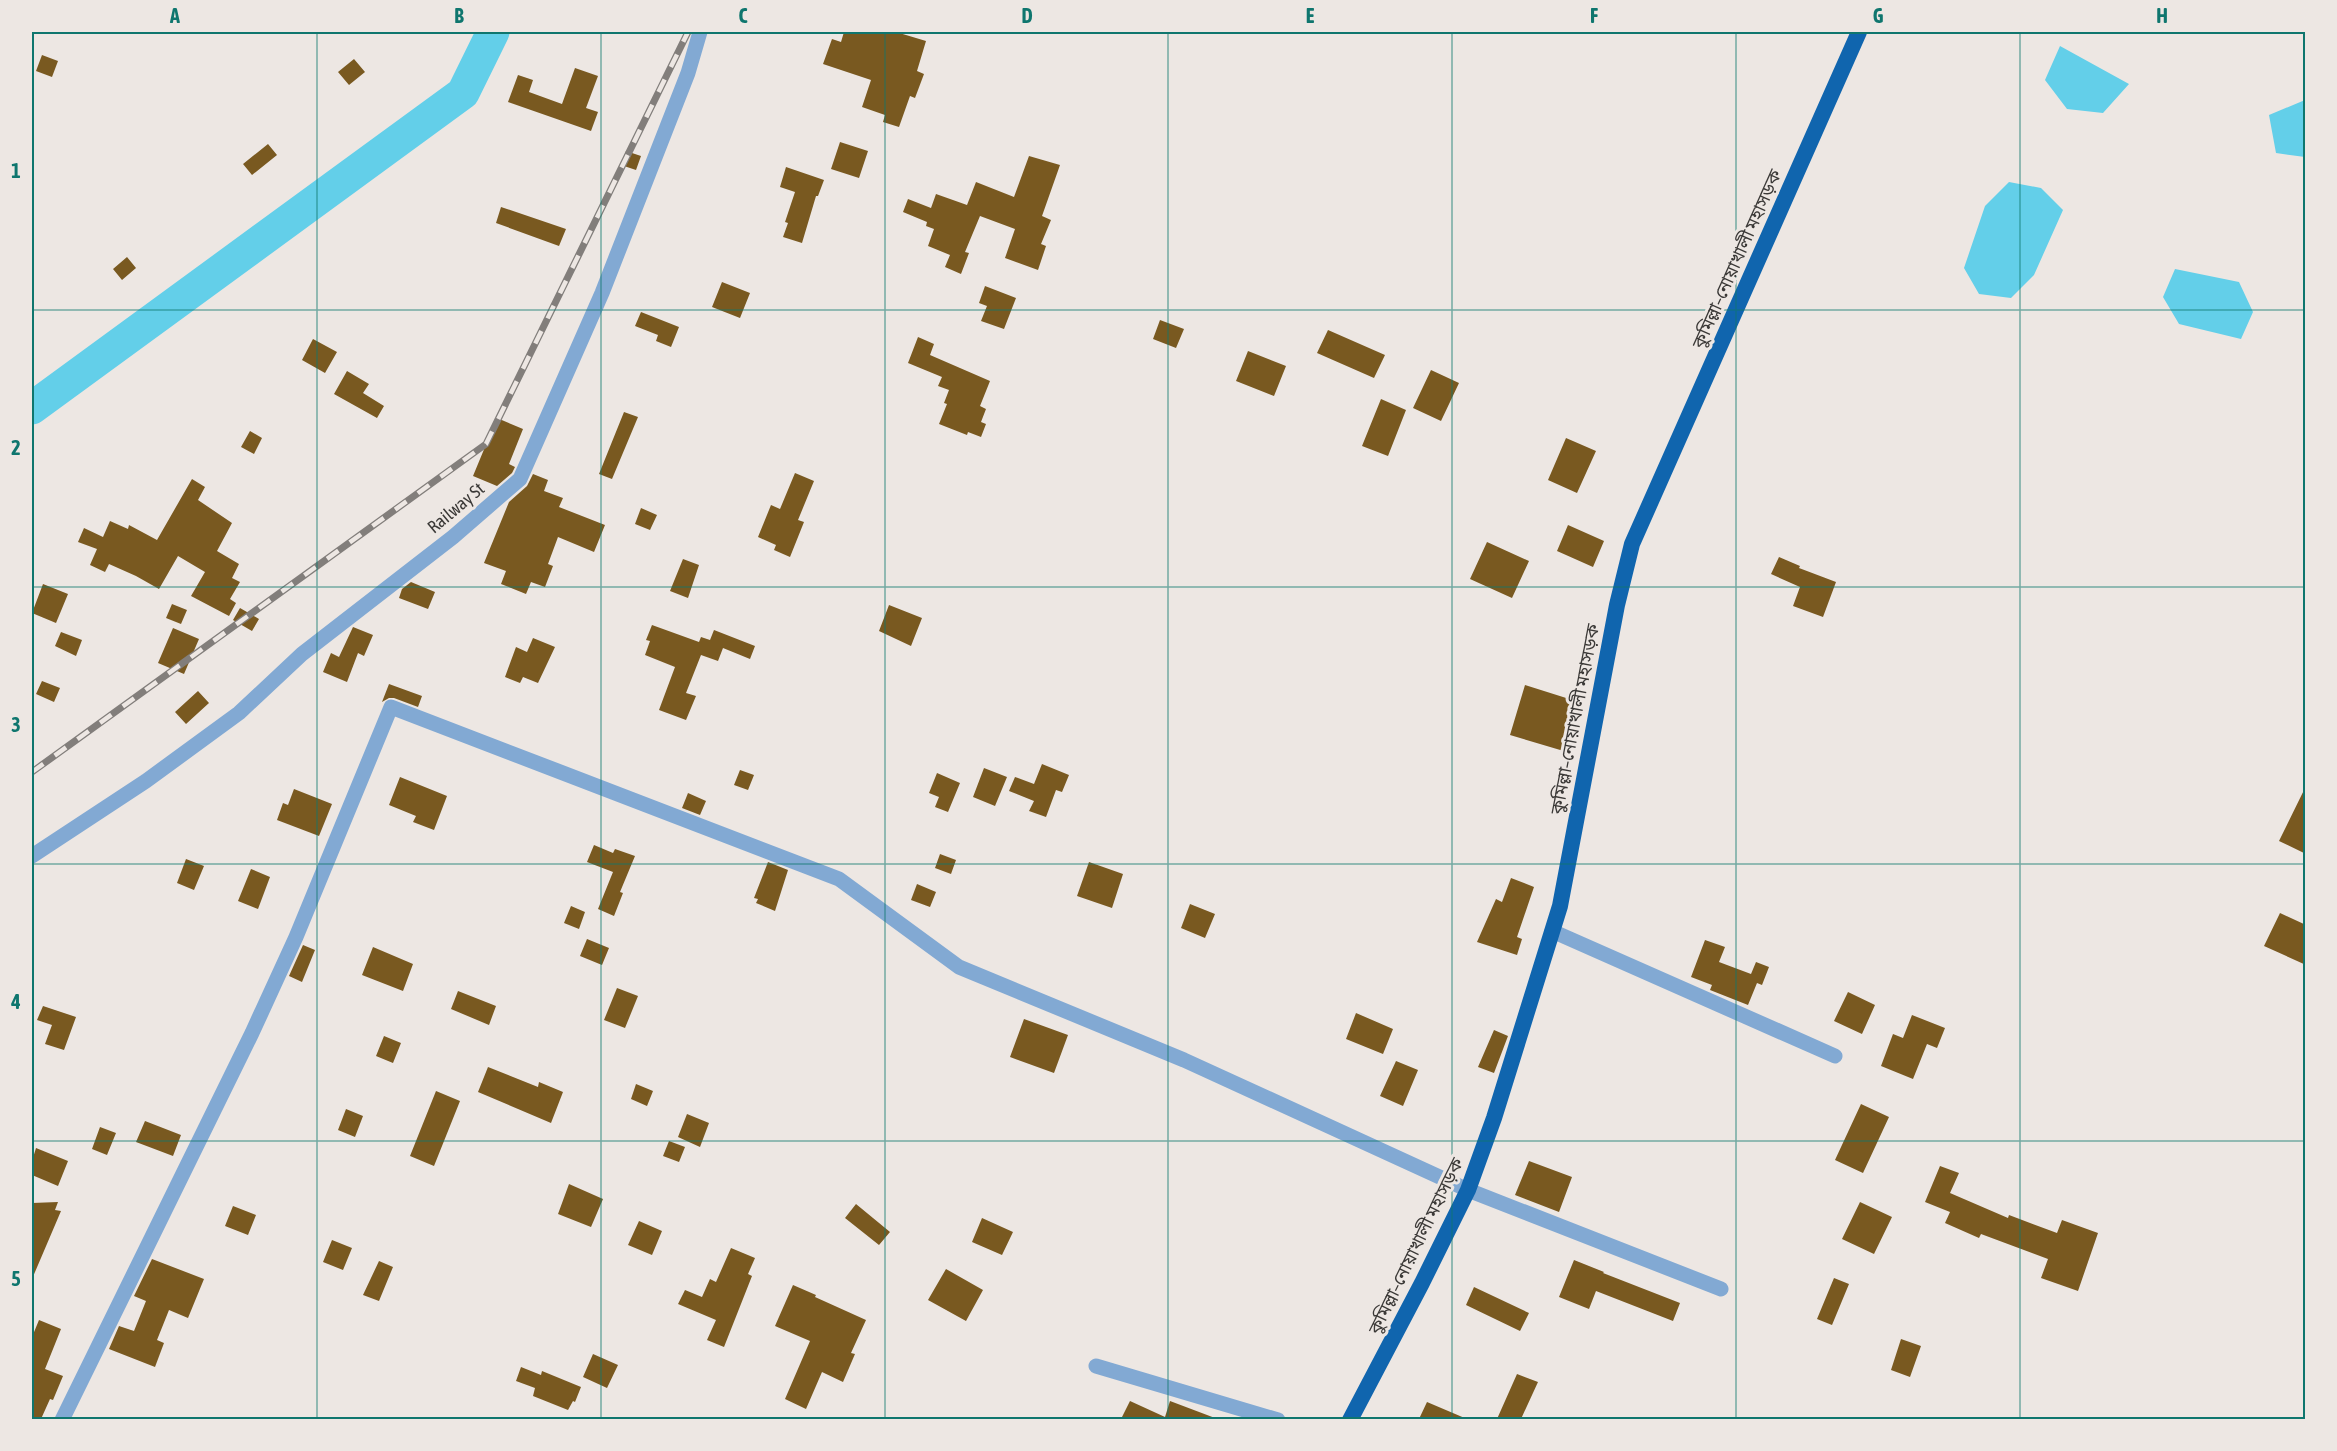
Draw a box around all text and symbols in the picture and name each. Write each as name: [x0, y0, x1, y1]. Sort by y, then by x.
text: A: [169, 4, 180, 27]
text: B: [454, 4, 464, 27]
text: C: [739, 4, 748, 27]
text: D: [1021, 4, 1033, 27]
text: E: [1306, 4, 1315, 27]
text: F: [1590, 4, 1598, 27]
text: G: [1873, 4, 1884, 27]
text: H: [2156, 4, 2168, 27]
text: 1: [11, 159, 21, 182]
street label: কুমিল্লা–নোয়াখালী মহাসড়ক: [1687, 166, 1787, 353]
text: 2: [11, 436, 21, 459]
street label: Railway St: [423, 478, 488, 537]
street label: কুমিল্লা–নোয়াখালী মহাসড়ক: [1546, 621, 1604, 817]
text: 3: [11, 713, 21, 736]
text: 4: [10, 990, 21, 1013]
street label: কুমিল্লা–নোয়াখালী মহাসড়ক: [1363, 1154, 1469, 1339]
text: 5: [11, 1267, 21, 1290]

